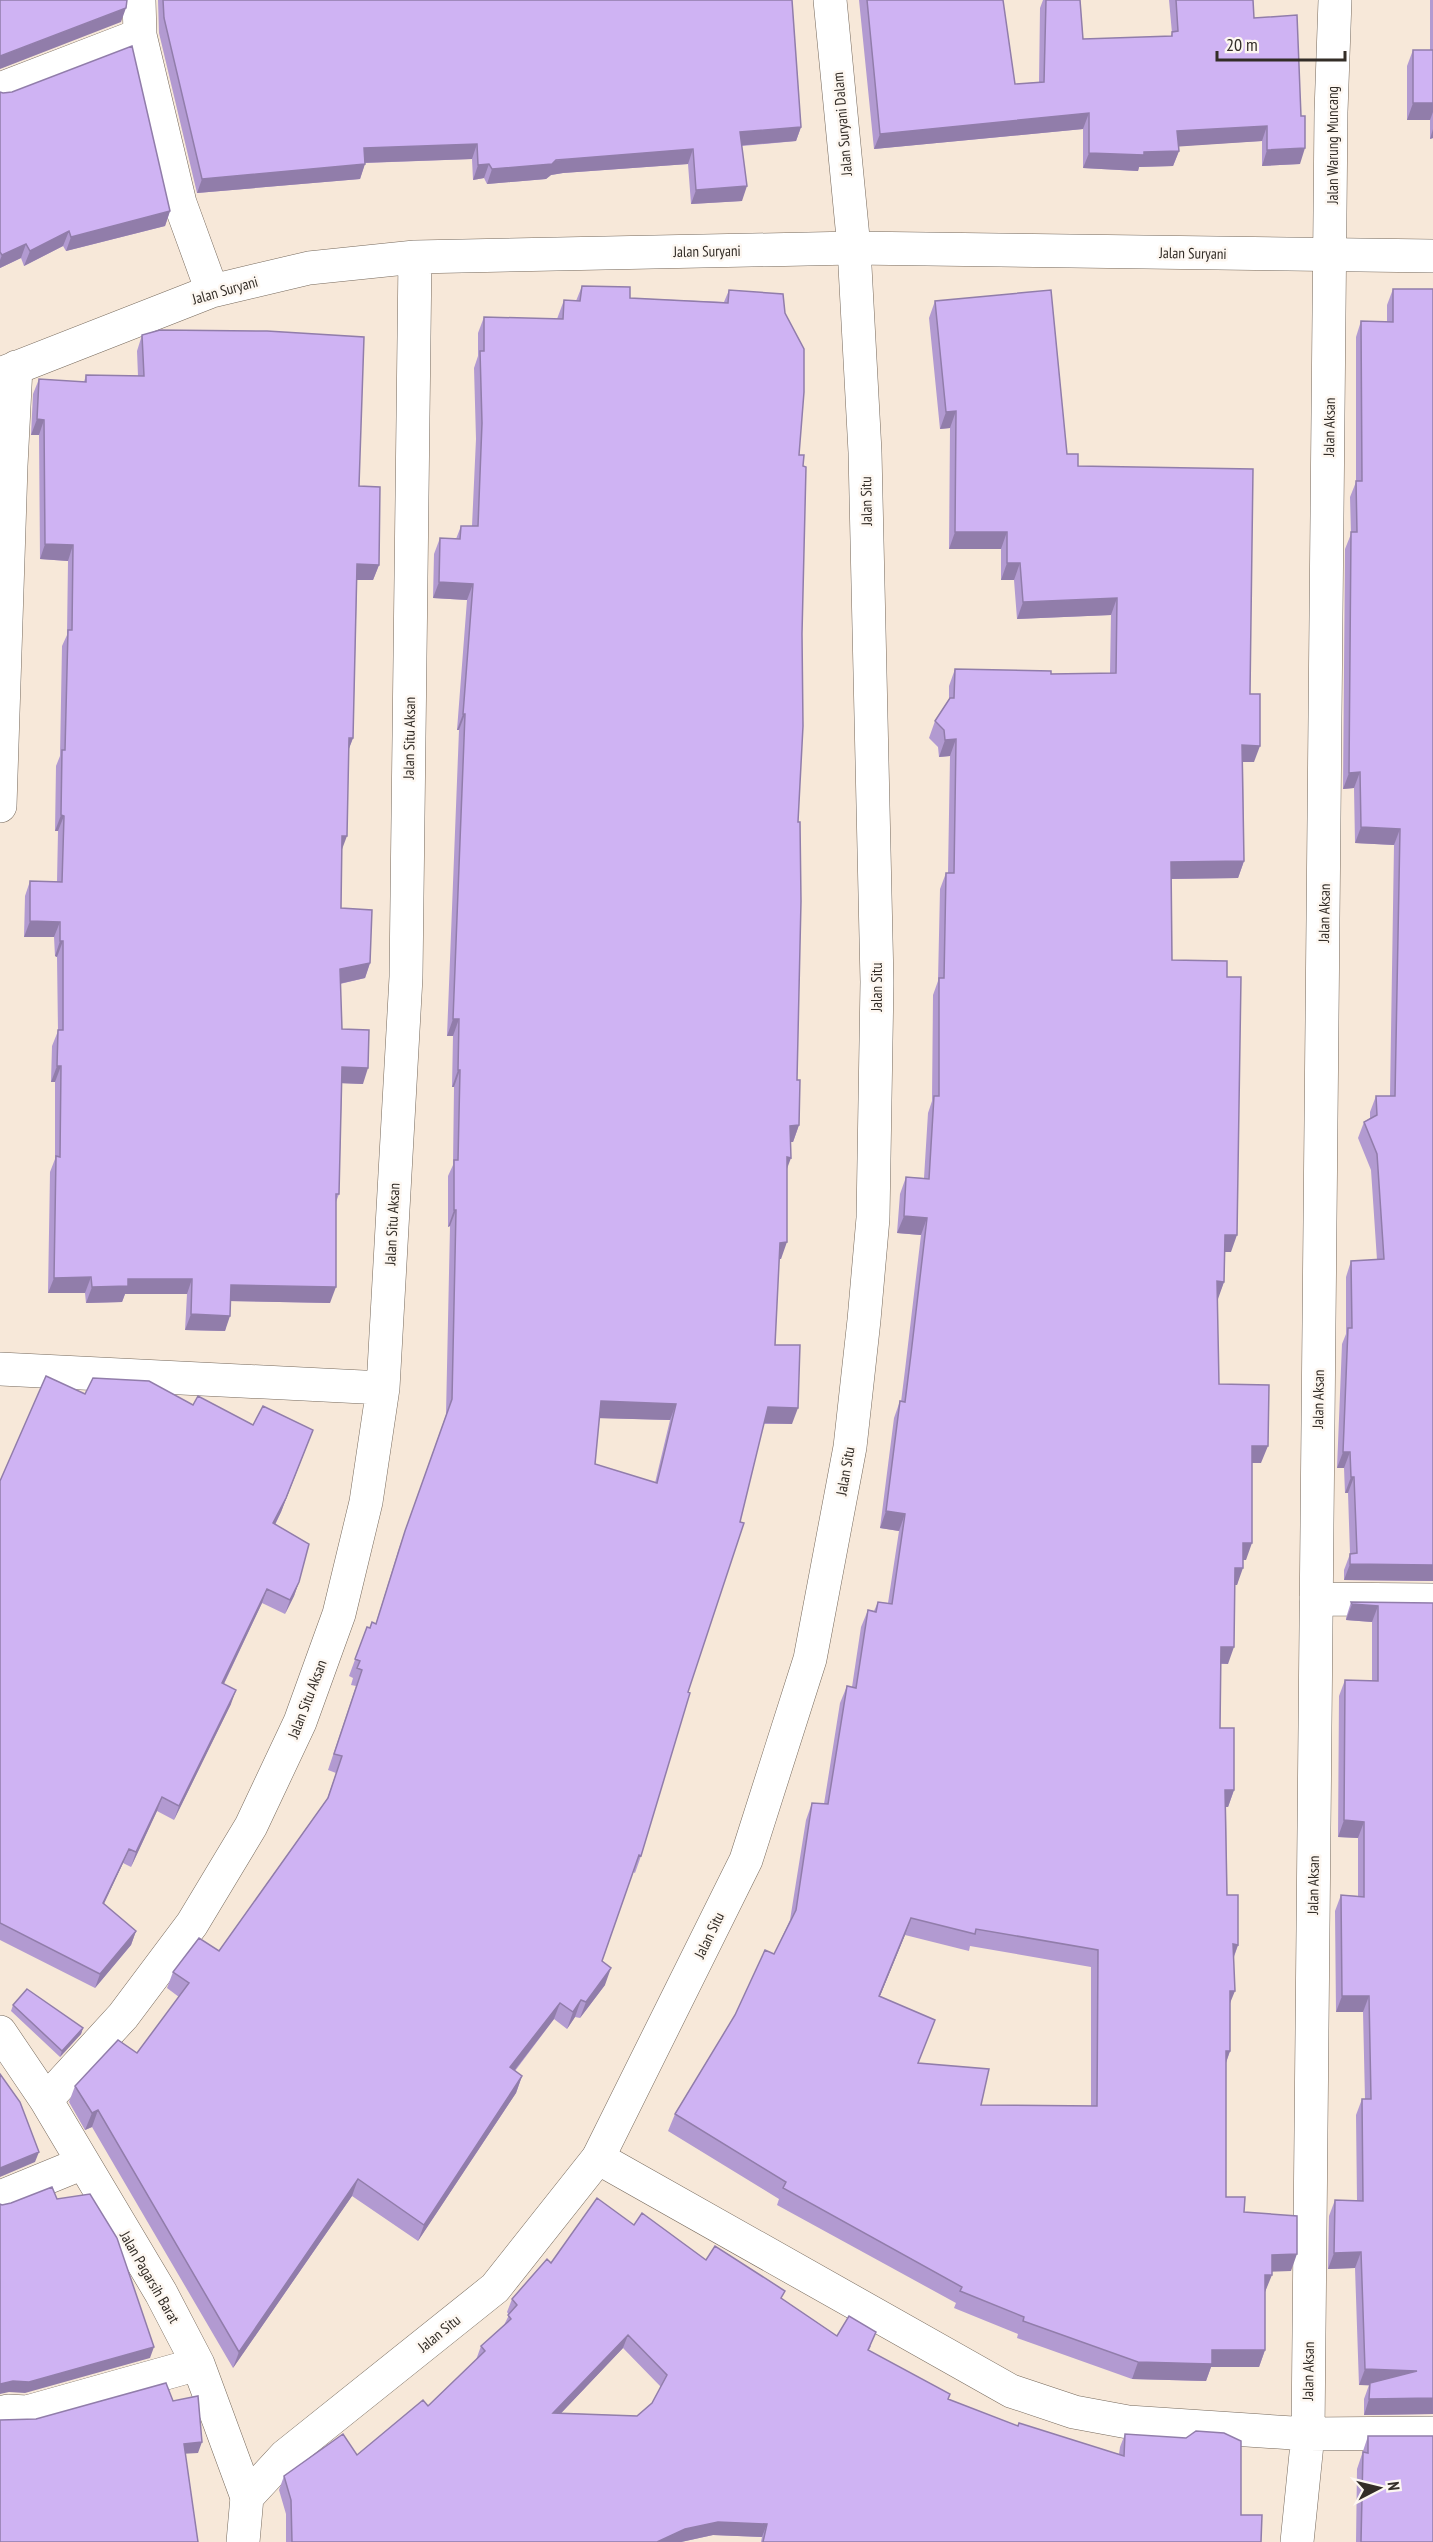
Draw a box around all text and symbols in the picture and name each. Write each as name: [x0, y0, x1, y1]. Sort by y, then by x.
scale bar: [1217, 24, 1344, 62]
text: 20 m: [1226, 33, 1258, 56]
street label: Jalan Suryani Dalam: [828, 72, 856, 177]
street label: Jalan Warung Muncang: [1323, 86, 1342, 205]
street label: Jalan Suryani: [672, 241, 741, 261]
street label: Jalan Suryani: [1158, 243, 1227, 263]
street label: Jalan Suryani: [189, 272, 260, 309]
street label: Jalan Aksan: [1319, 397, 1339, 458]
street label: Jalan Situ: [856, 476, 876, 527]
street label: Jalan Situ Aksan: [399, 697, 419, 780]
street label: Jalan Aksan: [1314, 883, 1334, 944]
street label: Jalan Situ: [867, 962, 886, 1013]
street label: Jalan Situ Aksan: [380, 1182, 404, 1267]
street label: Jalan Aksan: [1308, 1369, 1328, 1430]
street label: Jalan Situ: [831, 1445, 859, 1498]
street label: Jalan Situ Aksan: [283, 1657, 331, 1742]
street label: Jalan Aksan: [1303, 1855, 1323, 1916]
street label: Jalan Situ: [689, 1909, 728, 1962]
street label: Jalan Pagarsih Barat: [115, 2227, 184, 2326]
street label: Jalan Situ: [413, 2310, 464, 2356]
street label: Jalan Aksan: [1298, 2341, 1318, 2402]
north arrow: [1349, 2458, 1409, 2518]
text: N: [1383, 2481, 1404, 2492]

